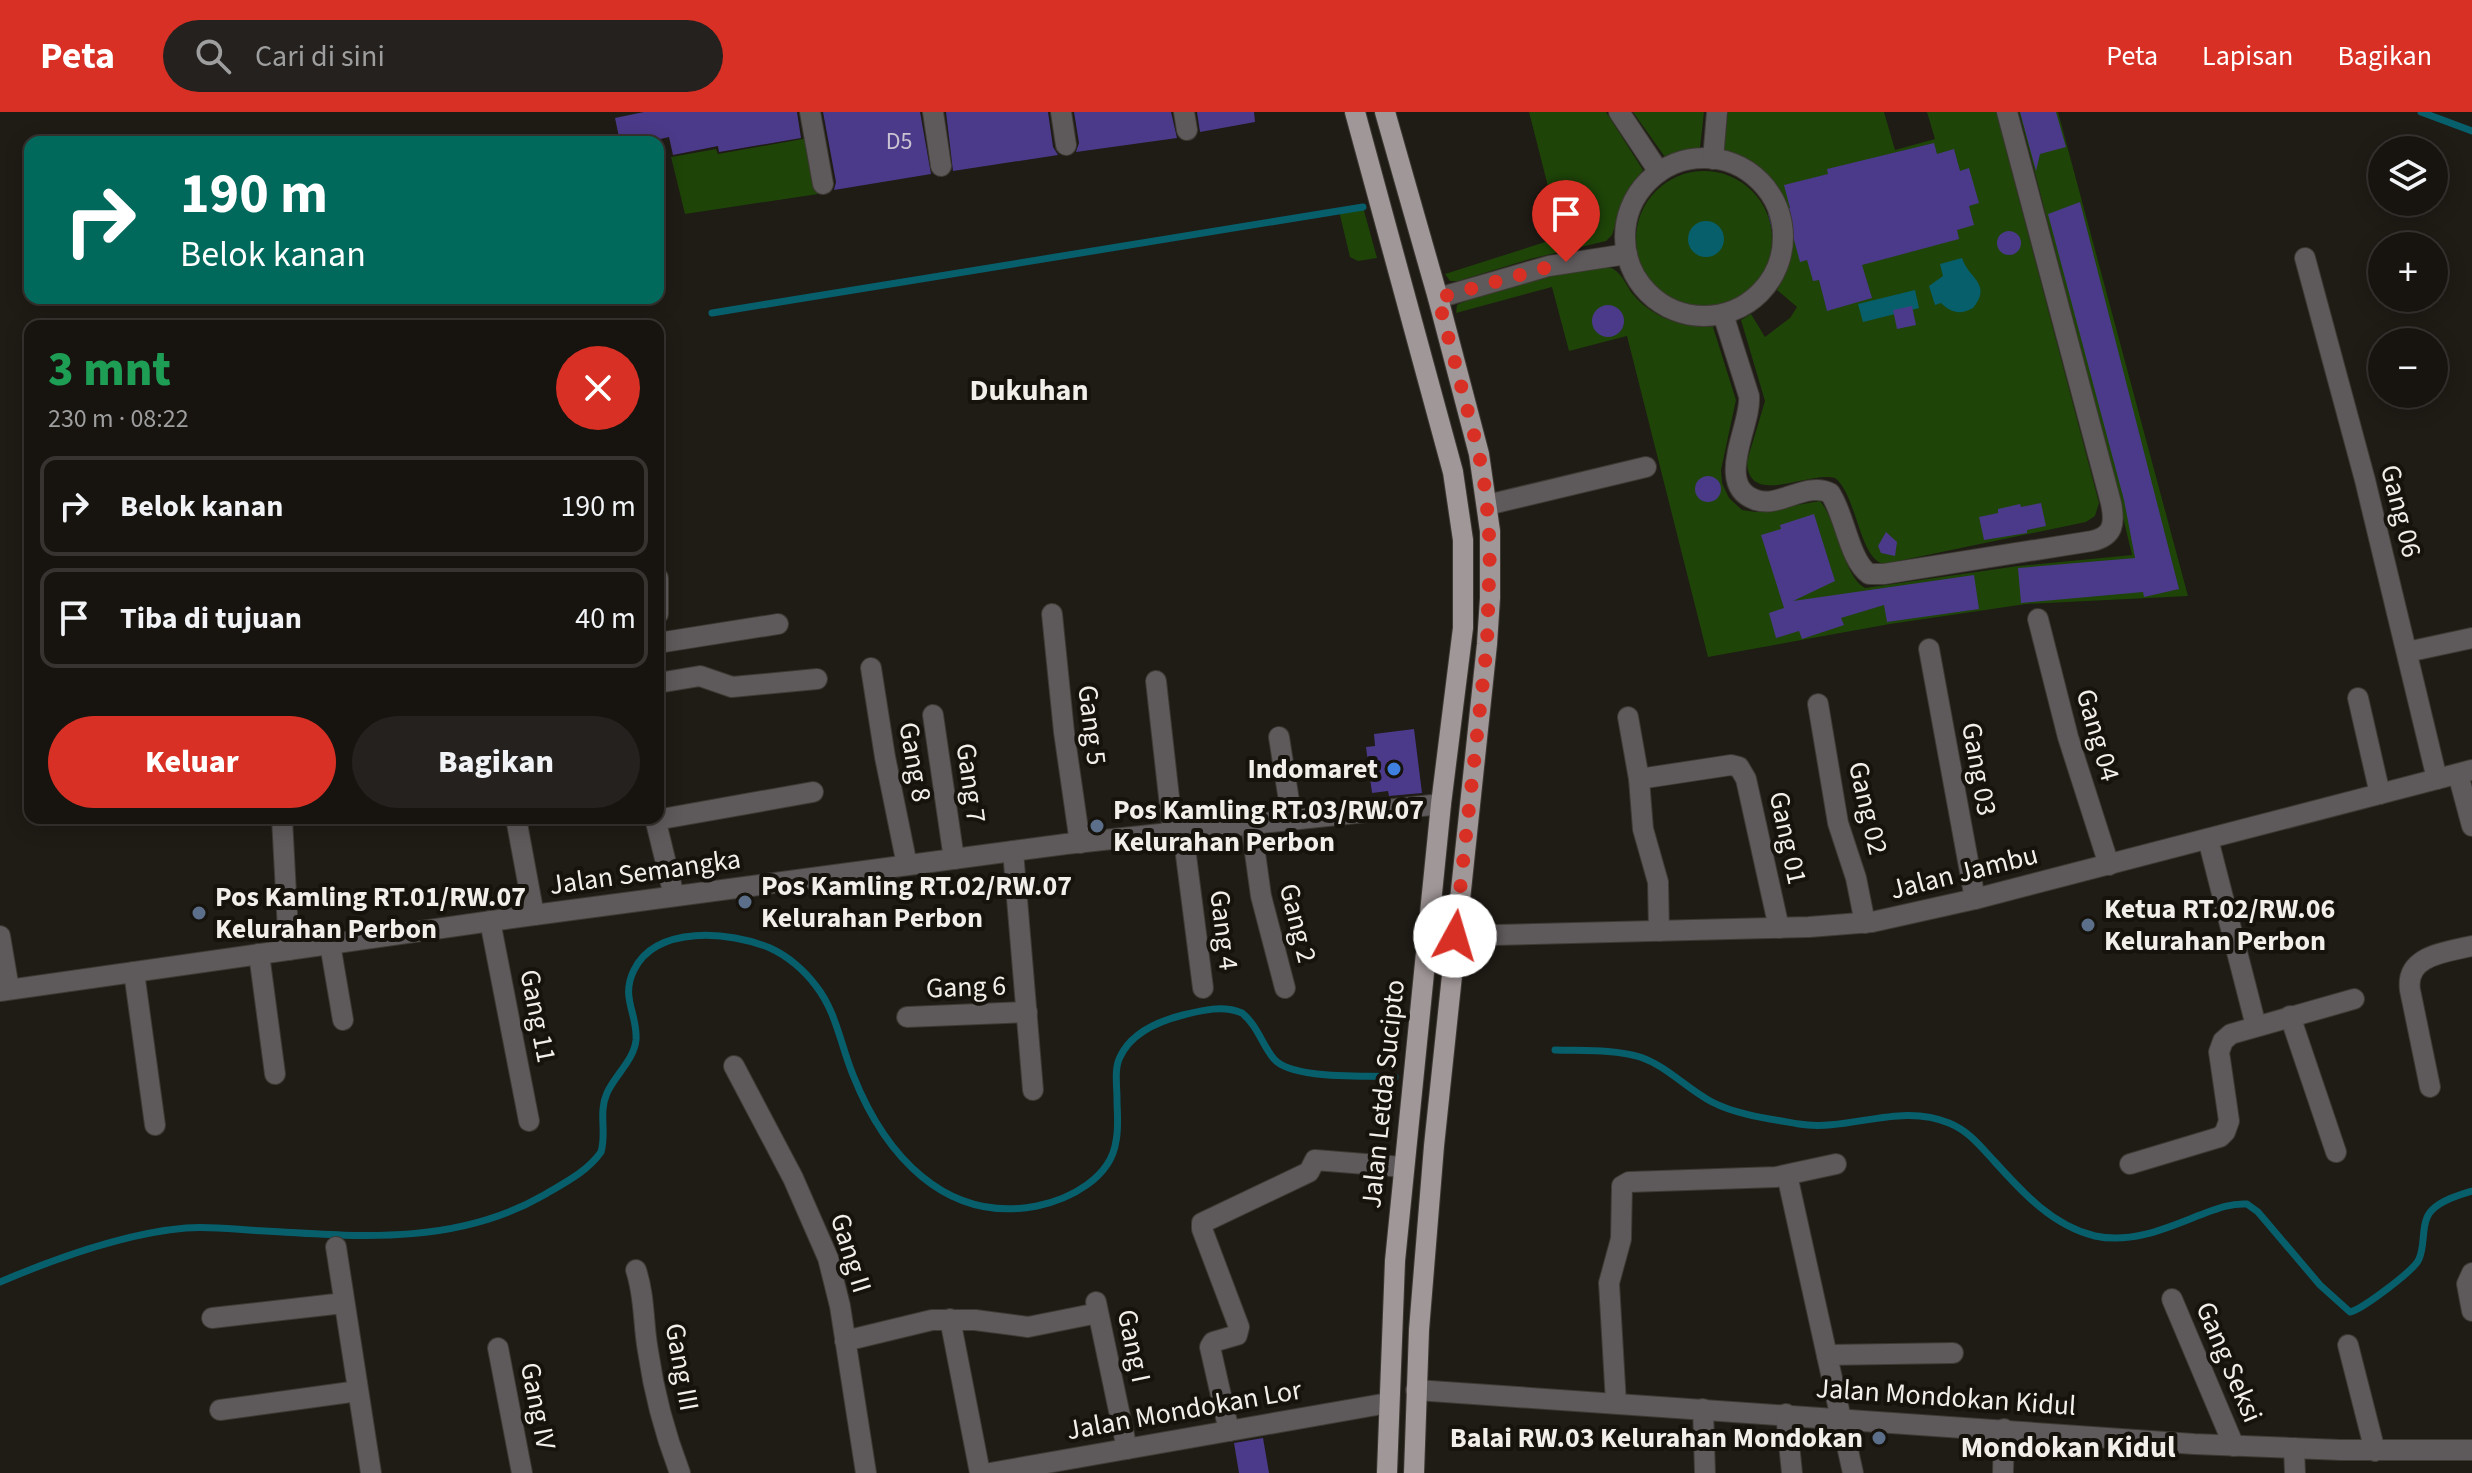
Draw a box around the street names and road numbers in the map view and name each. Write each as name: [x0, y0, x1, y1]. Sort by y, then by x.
street label: Gang 06: [2370, 460, 2432, 562]
street label: Gang 5: [1067, 683, 1117, 767]
street label: Gang 04: [2066, 684, 2130, 786]
street label: Gang 8: [888, 719, 942, 805]
street label: Gang 03: [1951, 719, 2007, 819]
street label: Gang 7: [946, 740, 996, 826]
street label: Gang 02: [1838, 758, 1898, 858]
street label: Gang 01: [1759, 788, 1817, 888]
street label: Jalan Jambu: [1886, 834, 2042, 910]
street label: Jalan Semangka: [547, 839, 743, 905]
street label: Gang 2: [1269, 879, 1327, 967]
street label: Gang 4: [1199, 888, 1249, 972]
street label: Gang 11: [509, 966, 567, 1066]
street label: Gang 6: [925, 966, 1007, 1008]
street label: Jalan Letda Sucipto: [1351, 978, 1415, 1210]
street label: Gang II: [820, 1208, 882, 1298]
street label: Gang Seksi: [2186, 1295, 2272, 1429]
street label: Gang I: [1107, 1306, 1161, 1386]
street label: Gang III: [655, 1320, 709, 1414]
street label: Gang IV: [510, 1359, 566, 1454]
street label: Jalan Mondokan Kidul: [1814, 1368, 2078, 1426]
street label: Jalan Mondokan Lor: [1063, 1370, 1305, 1450]

